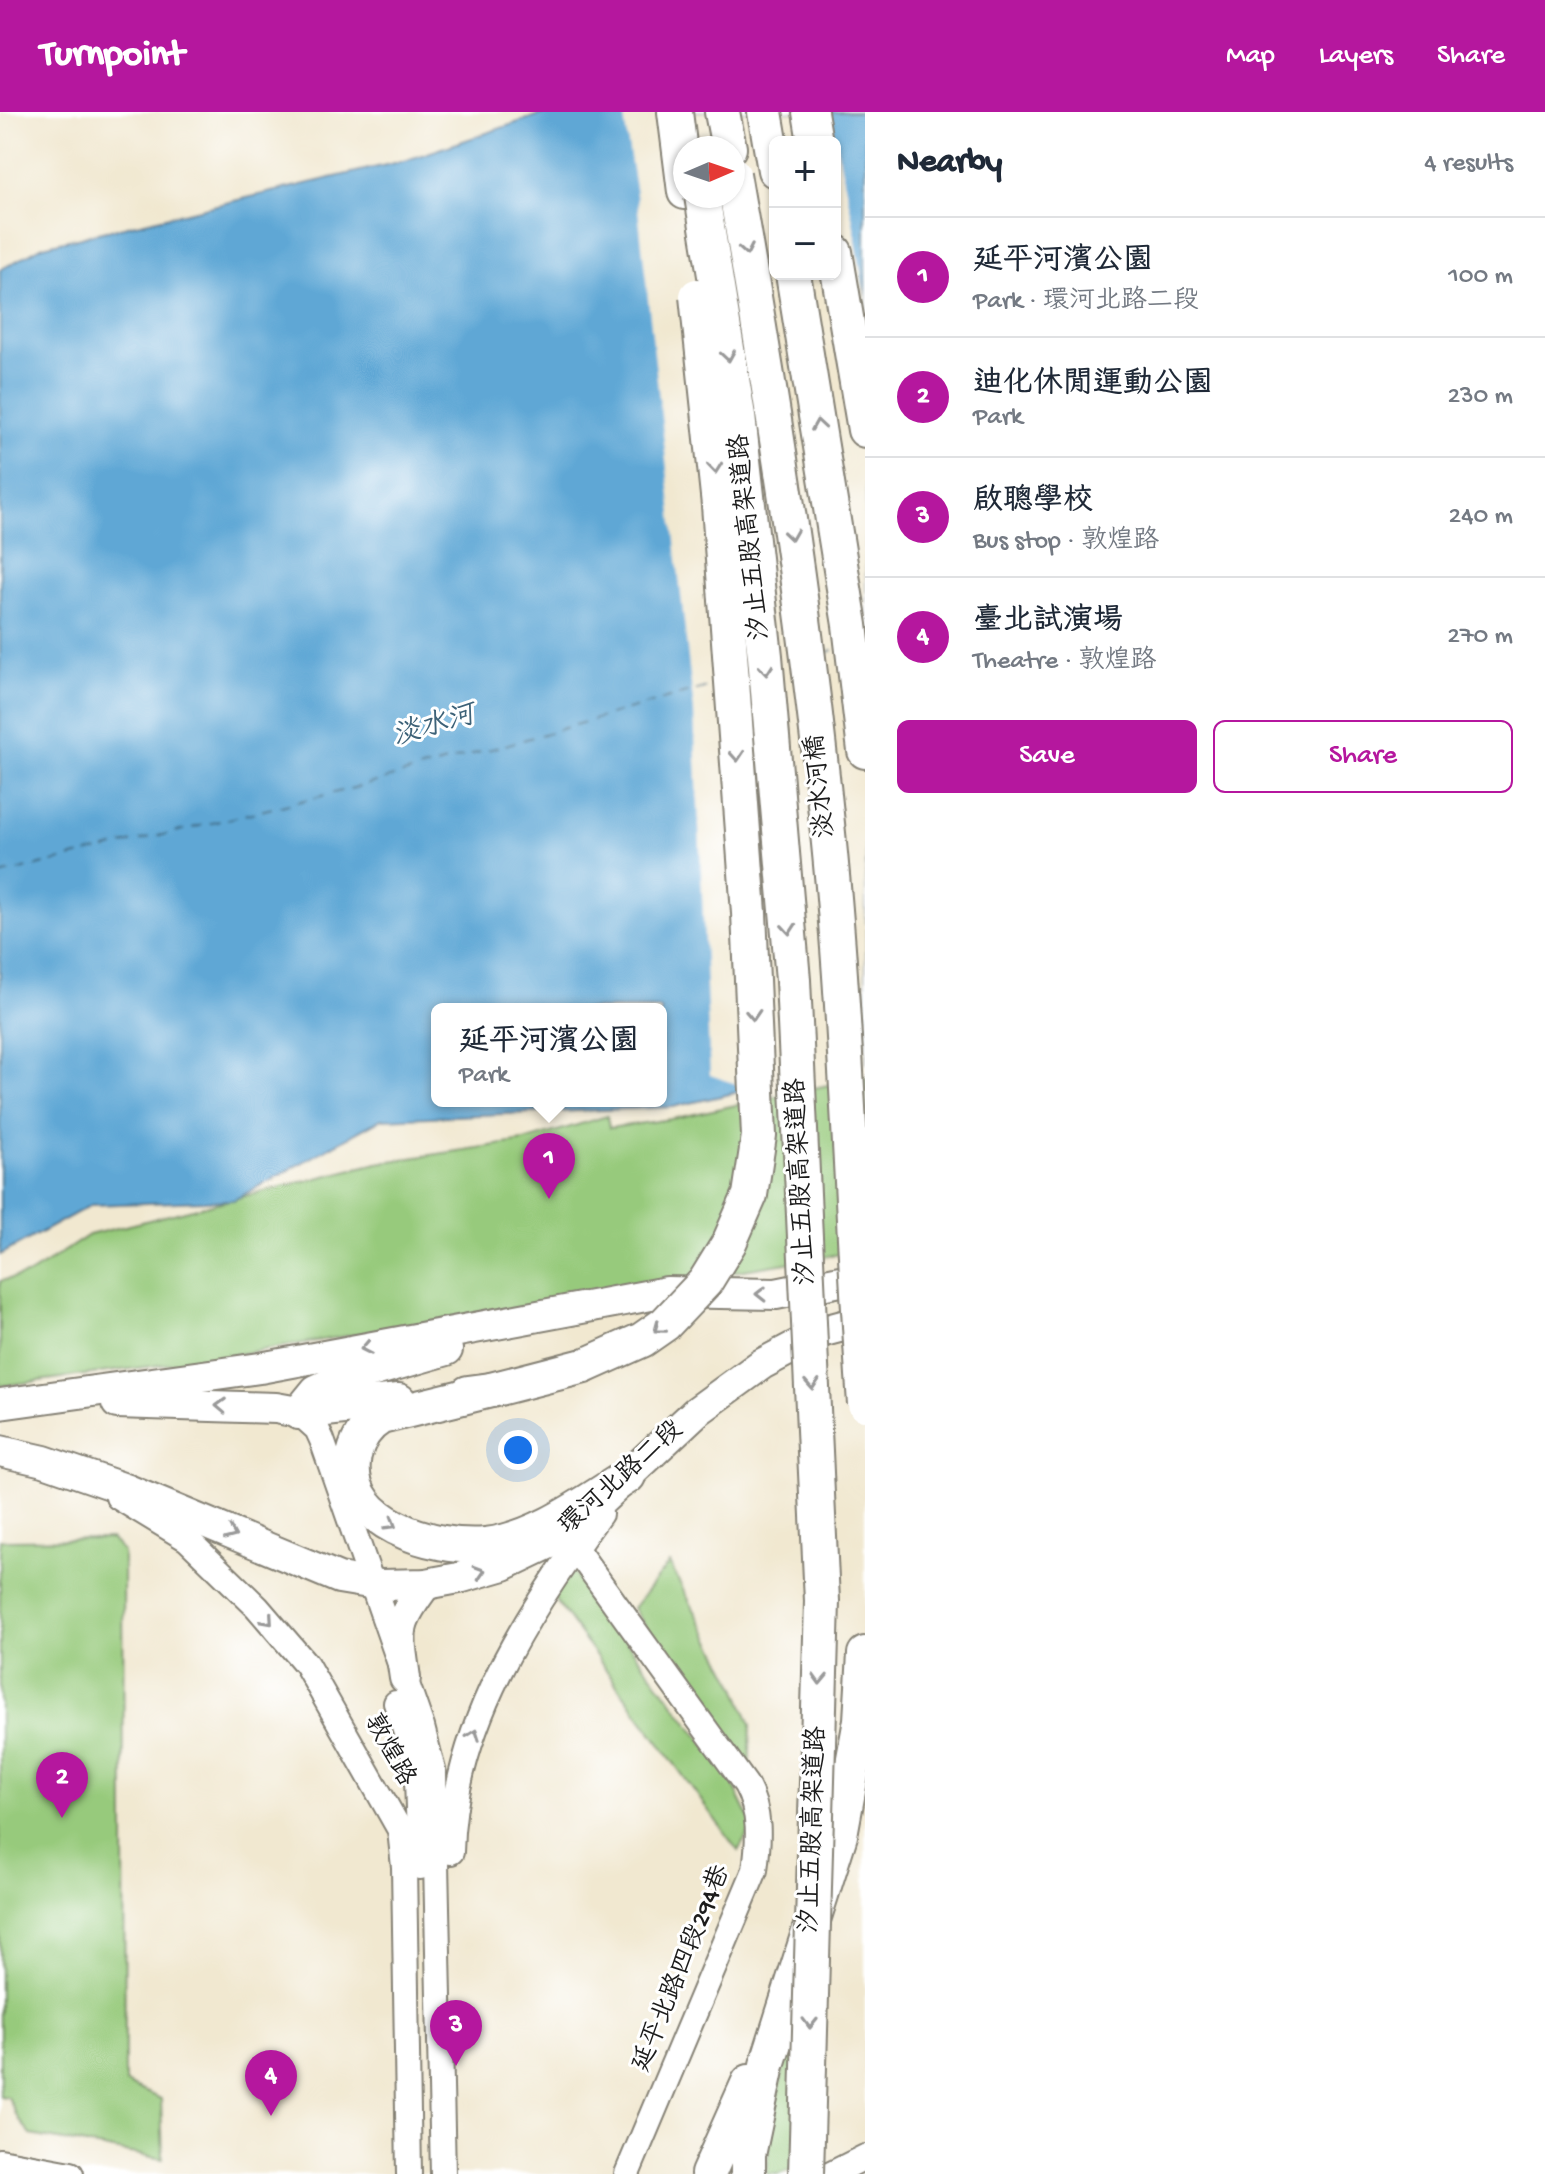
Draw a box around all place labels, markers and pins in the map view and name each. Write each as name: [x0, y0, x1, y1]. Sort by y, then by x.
pin: 1: [523, 1133, 575, 1199]
pin: 2: [36, 1752, 88, 1818]
pin: 3: [430, 2000, 482, 2066]
pin: 4: [245, 2050, 297, 2116]

